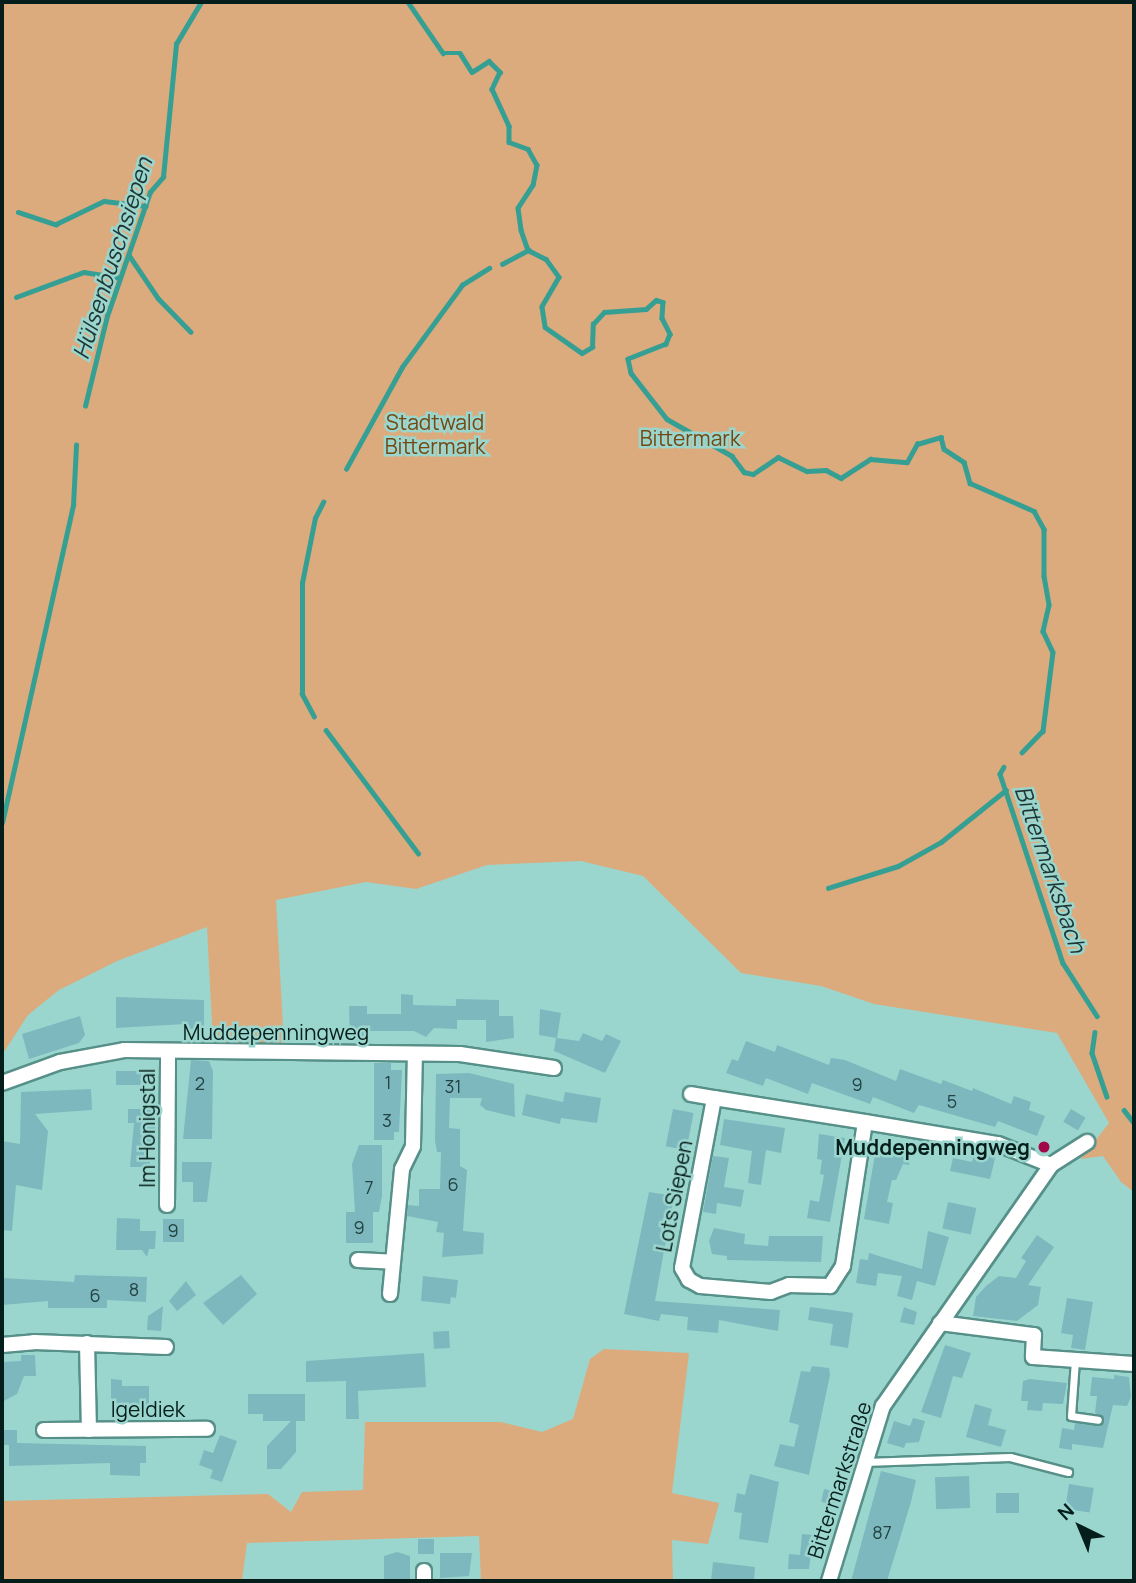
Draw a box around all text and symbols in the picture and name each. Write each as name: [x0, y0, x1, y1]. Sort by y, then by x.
water label: Hülsenbuschsiepen: [66, 154, 158, 362]
park label: Stadtwald Bittermark: [385, 409, 485, 459]
park label: Bittermark: [640, 425, 740, 451]
water label: Bittermarksbach: [1009, 782, 1093, 956]
street label: Muddepenningweg: [183, 1019, 369, 1045]
street label: Im Honigstal: [134, 1068, 160, 1188]
house number: 1: [384, 1071, 392, 1093]
house number: 2: [195, 1072, 205, 1094]
house number: 9: [851, 1073, 863, 1095]
house number: 31: [445, 1075, 461, 1097]
house number: 5: [947, 1090, 957, 1112]
house number: 3: [382, 1109, 392, 1131]
place label: Muddepenningweg: [835, 1134, 1030, 1160]
street label: Lots Siepen: [651, 1138, 697, 1254]
marker: Muddepenningweg: [1036, 1139, 1052, 1155]
house number: 6: [447, 1173, 459, 1195]
house number: 7: [364, 1176, 374, 1198]
house number: 9: [353, 1216, 365, 1238]
house number: 9: [167, 1219, 179, 1241]
house number: 8: [129, 1278, 139, 1300]
house number: 6: [89, 1284, 101, 1306]
street label: Igeldiek: [111, 1396, 185, 1422]
street label: Bittermarkstraße: [802, 1398, 876, 1562]
north arrow: [1045, 1492, 1115, 1562]
text: N: [1052, 1497, 1080, 1526]
house number: 87: [872, 1521, 892, 1543]

